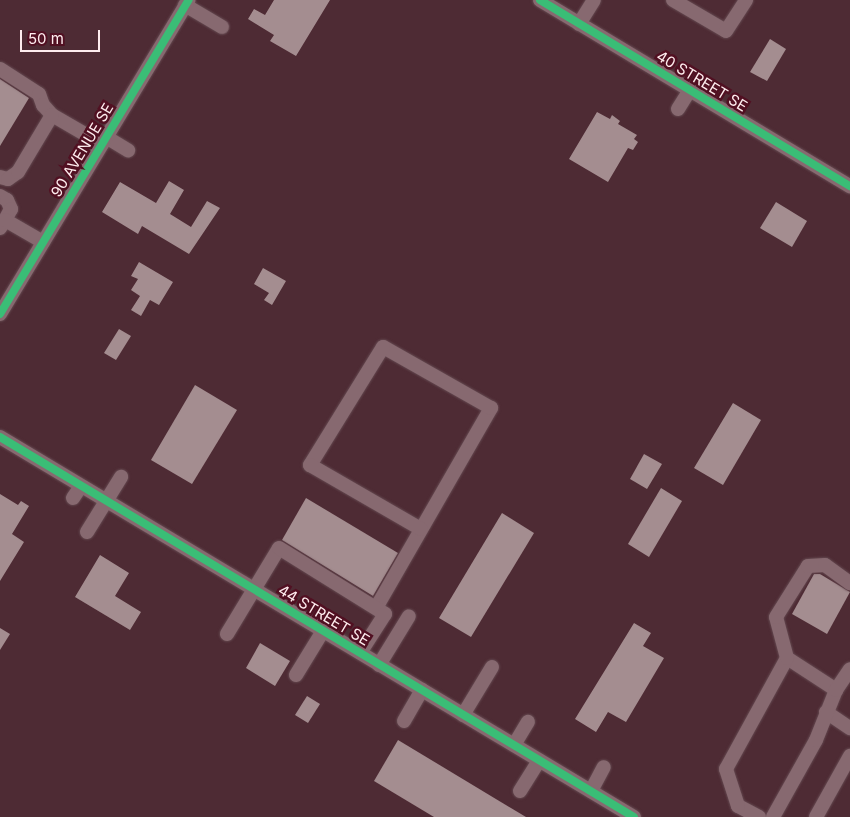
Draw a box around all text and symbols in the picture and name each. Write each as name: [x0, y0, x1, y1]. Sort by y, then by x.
scale bar: [22, 20, 102, 52]
text: 50 m: [28, 29, 64, 48]
street label: 40 STREET SE: [653, 47, 751, 115]
street label: 90 AVENUE SE: [47, 100, 117, 200]
street label: 44 STREET SE: [275, 581, 373, 649]

